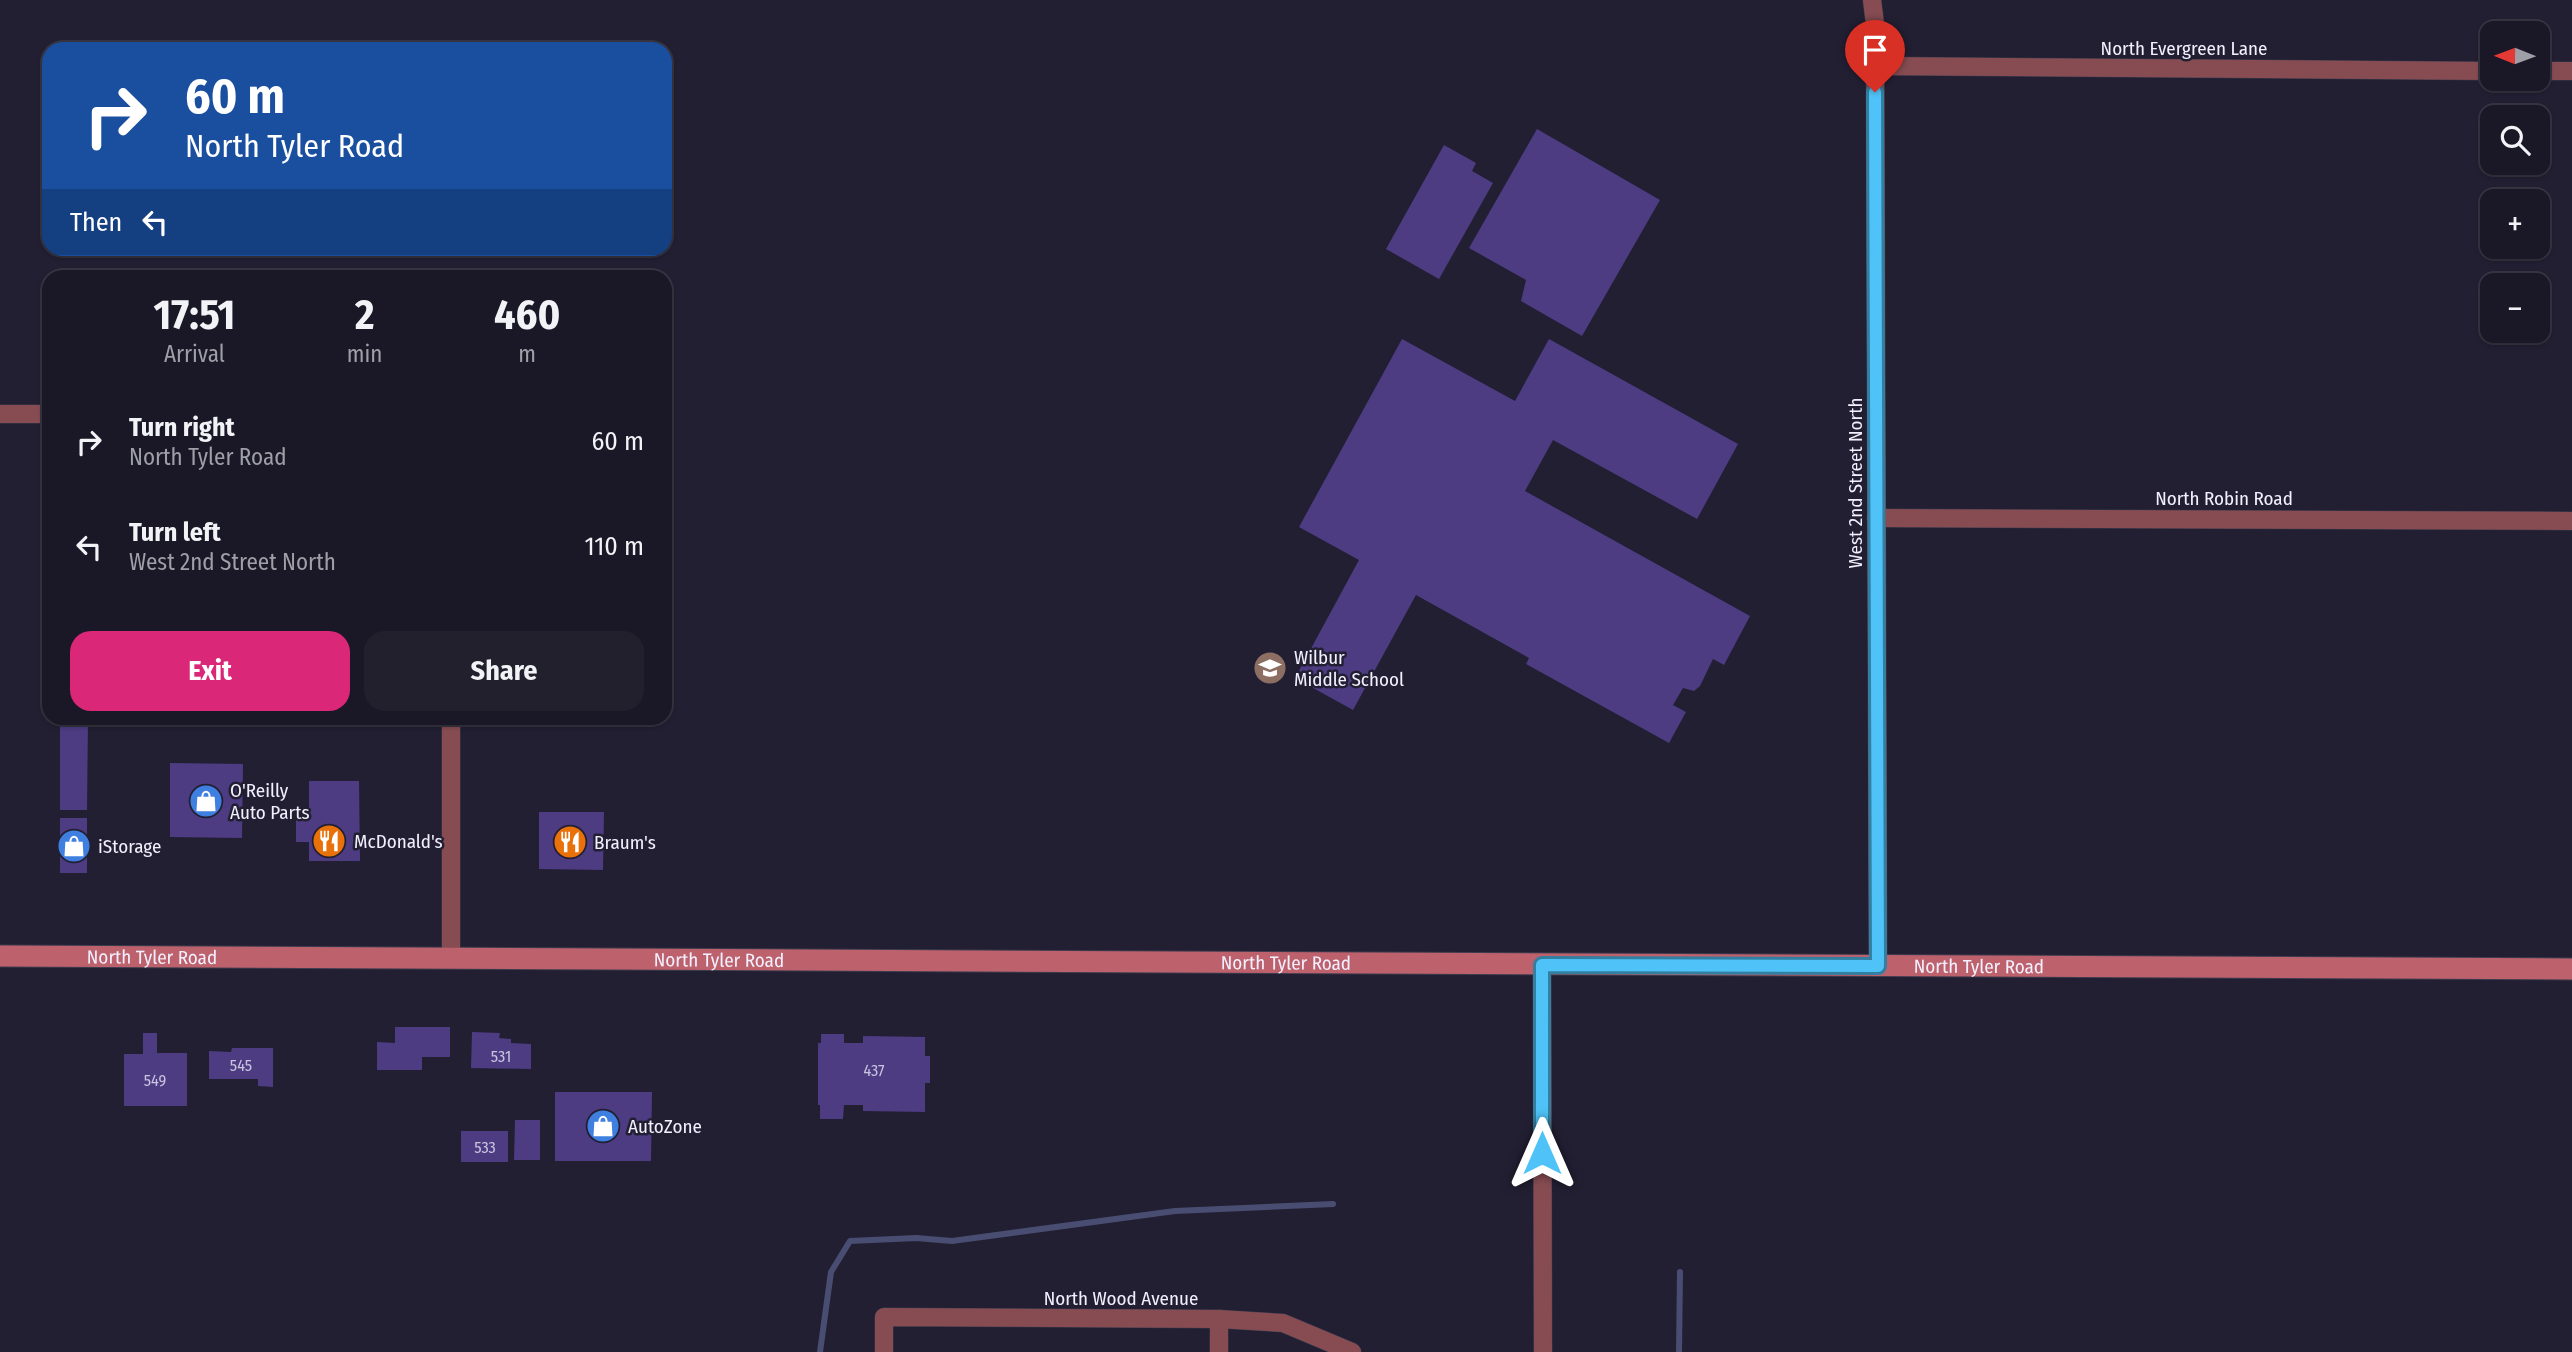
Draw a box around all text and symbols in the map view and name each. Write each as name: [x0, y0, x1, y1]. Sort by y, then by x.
pin: [1845, 20, 1905, 92]
north arrow: [2480, 21, 2550, 91]
map controls: [2480, 21, 2550, 343]
icon: arrive: [1856, 31, 1894, 69]
street label: North Evergreen Lane: [2101, 37, 2267, 60]
text: 60 m: [185, 67, 285, 126]
icon: right: [70, 70, 161, 161]
button: search: [2480, 105, 2550, 175]
text: North Tyler Road: [185, 127, 404, 165]
button: +: [2480, 189, 2550, 259]
icon: left: [136, 203, 174, 241]
text: Then: [70, 207, 122, 238]
button: −: [2480, 273, 2550, 343]
text: 17:51: [154, 290, 235, 340]
text: 2: [355, 290, 374, 340]
text: 460: [494, 290, 560, 340]
text: Arrival: [164, 340, 225, 368]
text: min: [347, 340, 382, 368]
text: m: [518, 340, 536, 368]
street label: West 2nd Street North: [1844, 398, 1867, 568]
text: Turn right: [129, 412, 235, 443]
icon: right: [70, 423, 108, 461]
text: 60 m: [591, 426, 644, 457]
text: North Tyler Road: [129, 443, 287, 471]
street label: North Robin Road: [2155, 487, 2293, 510]
text: Turn left: [129, 517, 221, 548]
icon: left: [70, 528, 108, 566]
text: 110 m: [584, 531, 644, 562]
text: West 2nd Street North: [129, 548, 336, 576]
button: Exit: [70, 631, 350, 711]
button: Share: [364, 631, 644, 711]
place label: Wilbur Middle School: [1294, 646, 1404, 691]
school or university icon: Wilbur Middle School: [1251, 649, 1289, 687]
place label: O'Reilly Auto Parts: [230, 779, 310, 824]
shop icon: O'Reilly Auto Parts: [187, 782, 225, 820]
restaurant icon: McDonald's: [310, 822, 348, 860]
restaurant icon: Braum's: [551, 823, 589, 861]
shop icon: iStorage: [55, 827, 93, 865]
place label: McDonald's: [354, 830, 443, 853]
place label: Braum's: [594, 831, 656, 854]
place label: iStorage: [98, 835, 161, 858]
street label: North Tyler Road: [87, 945, 217, 969]
street label: North Tyler Road: [654, 948, 784, 971]
street label: North Tyler Road: [1221, 951, 1351, 974]
street label: North Tyler Road: [1914, 954, 2044, 978]
house number: 531: [491, 1047, 511, 1066]
house number: 545: [230, 1056, 252, 1075]
house number: 437: [863, 1061, 885, 1080]
house number: 549: [144, 1071, 167, 1090]
shop icon: AutoZone: [584, 1107, 622, 1145]
place label: AutoZone: [628, 1115, 702, 1138]
position arrow: [1505, 1116, 1579, 1190]
house number: 533: [474, 1138, 496, 1157]
street label: North Wood Avenue: [1044, 1287, 1198, 1310]

